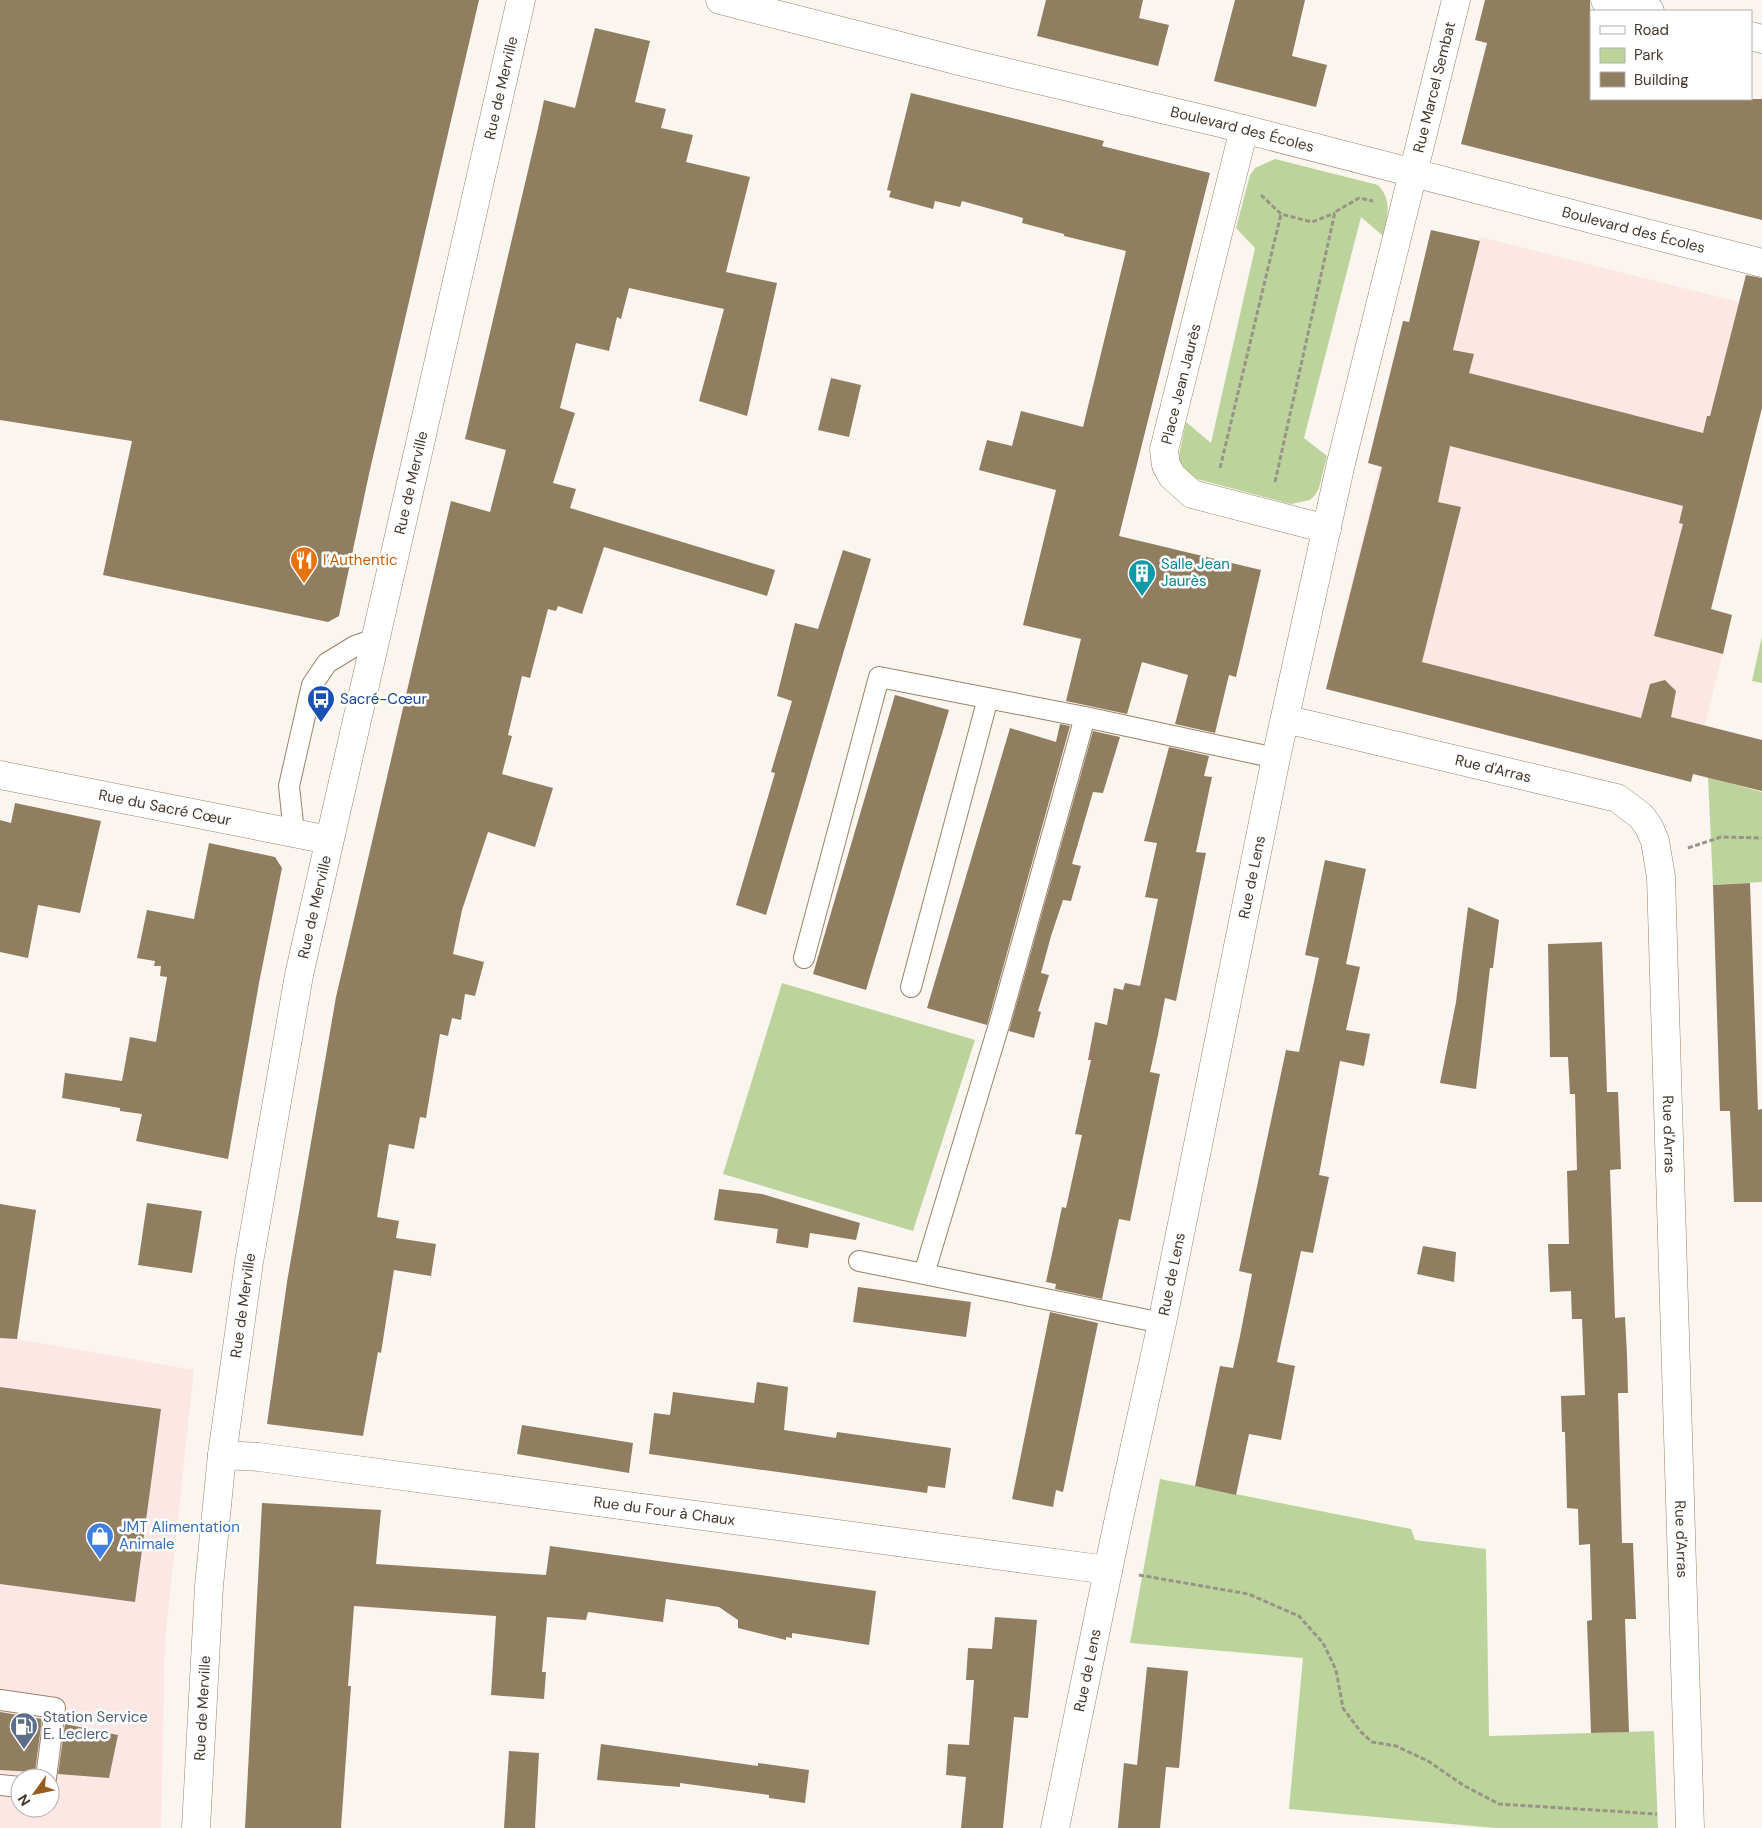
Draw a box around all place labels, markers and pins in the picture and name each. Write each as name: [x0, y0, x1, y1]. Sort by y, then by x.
restaurant icon: l’Authentic: [289, 545, 319, 584]
place label: l’Authentic: [323, 550, 398, 570]
place label: Salle Jean Jaurès: [1161, 554, 1230, 591]
building icon: Salle Jean Jaurès: [1127, 558, 1157, 597]
bus stop icon: Sacré-Cœur: [306, 684, 336, 723]
place label: Sacré-Cœur: [340, 689, 427, 709]
place label: JMT Alimentation Animale: [119, 1517, 240, 1554]
shop icon: JMT Alimentation Animale: [85, 1521, 115, 1560]
place label: Station Service E. Leclerc: [43, 1707, 148, 1744]
fuel station icon: Station Service E. Leclerc: [9, 1711, 39, 1750]

